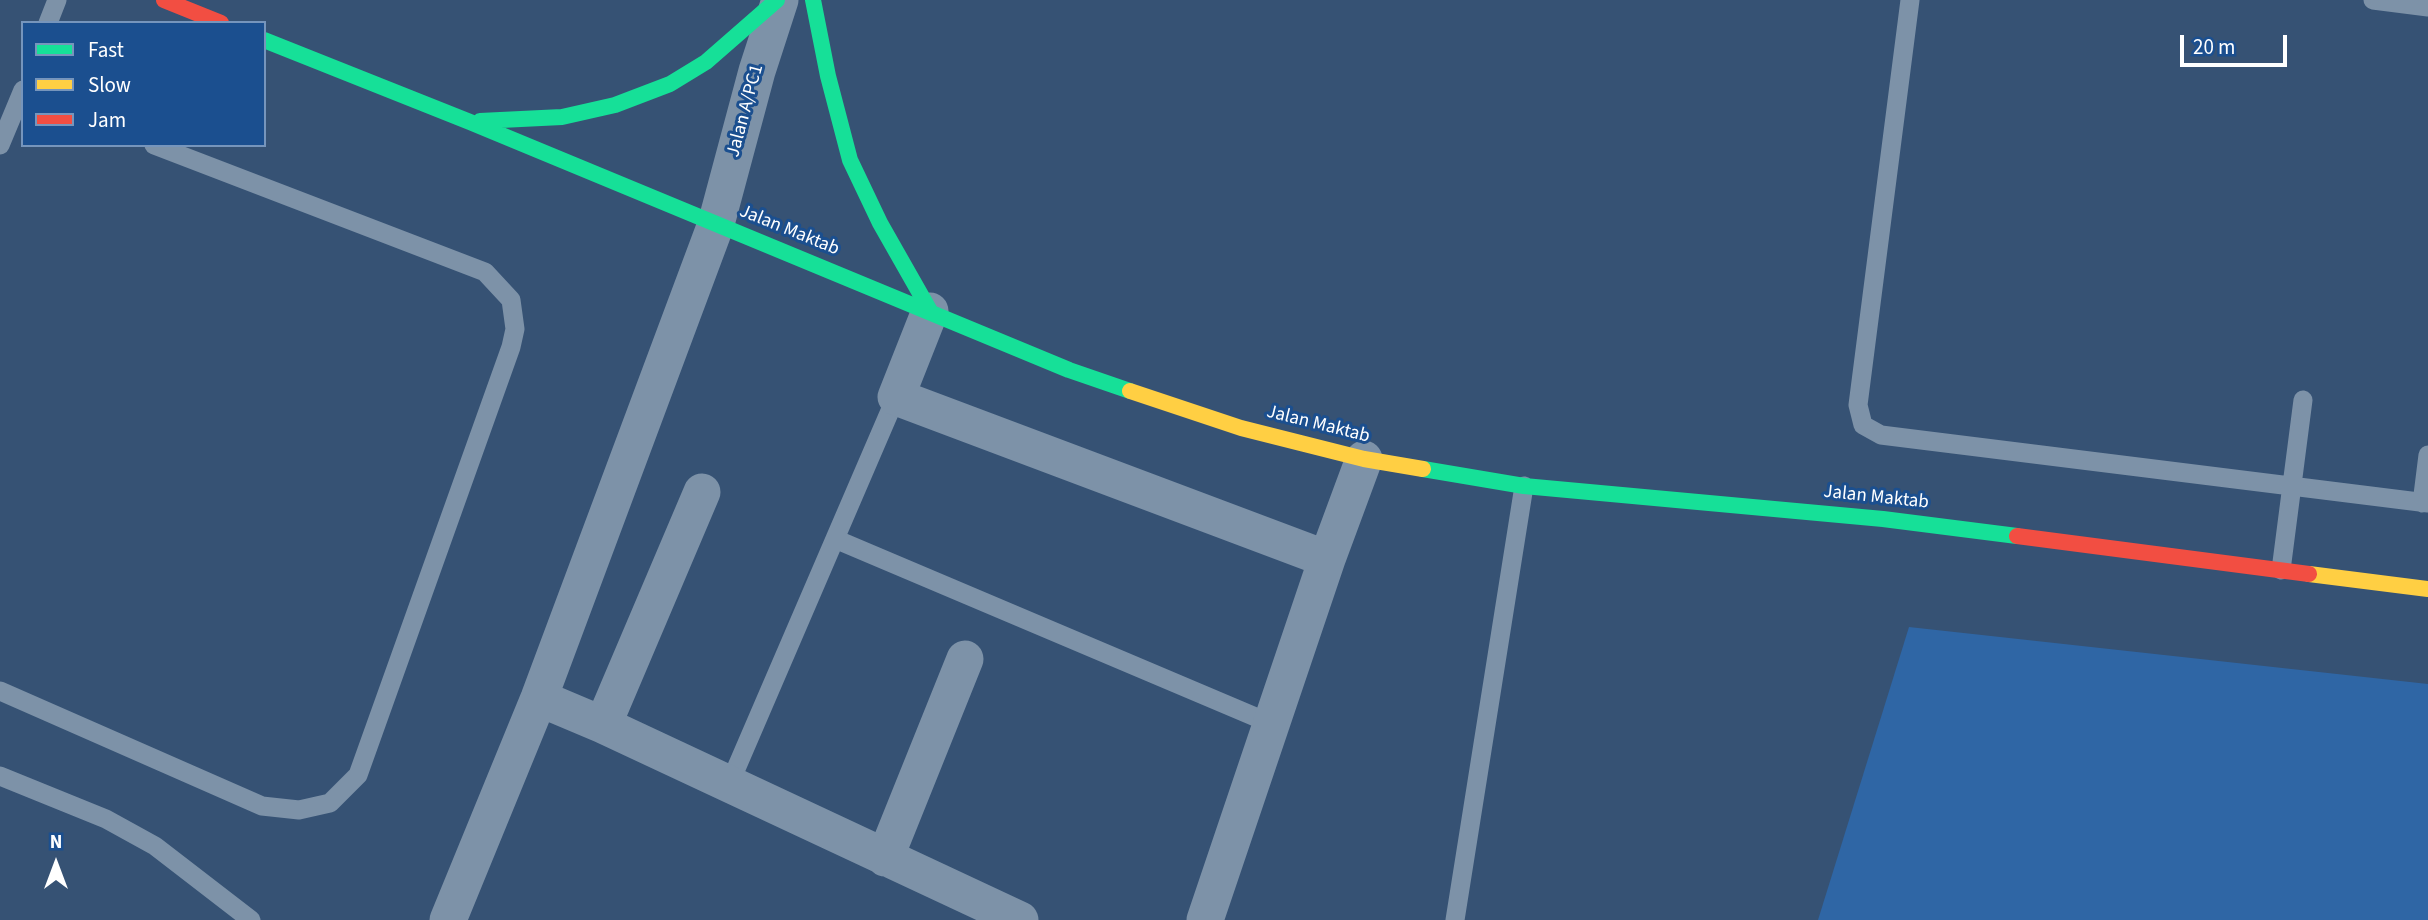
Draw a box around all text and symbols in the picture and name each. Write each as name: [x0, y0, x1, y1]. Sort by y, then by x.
legend: [21, 21, 266, 147]
scale bar: [2183, 21, 2290, 65]
text: 20 m: [2193, 32, 2235, 62]
text: Fast: [88, 35, 124, 65]
street label: Jalan A/PC1: [723, 62, 769, 160]
text: Slow: [88, 70, 131, 100]
text: Jam: [88, 105, 126, 135]
street label: Jalan Maktab: [736, 201, 842, 261]
street label: Jalan Maktab: [1264, 401, 1372, 449]
street label: Jalan Maktab: [1822, 481, 1930, 515]
north arrow: [21, 829, 91, 899]
text: N: [50, 829, 62, 856]

